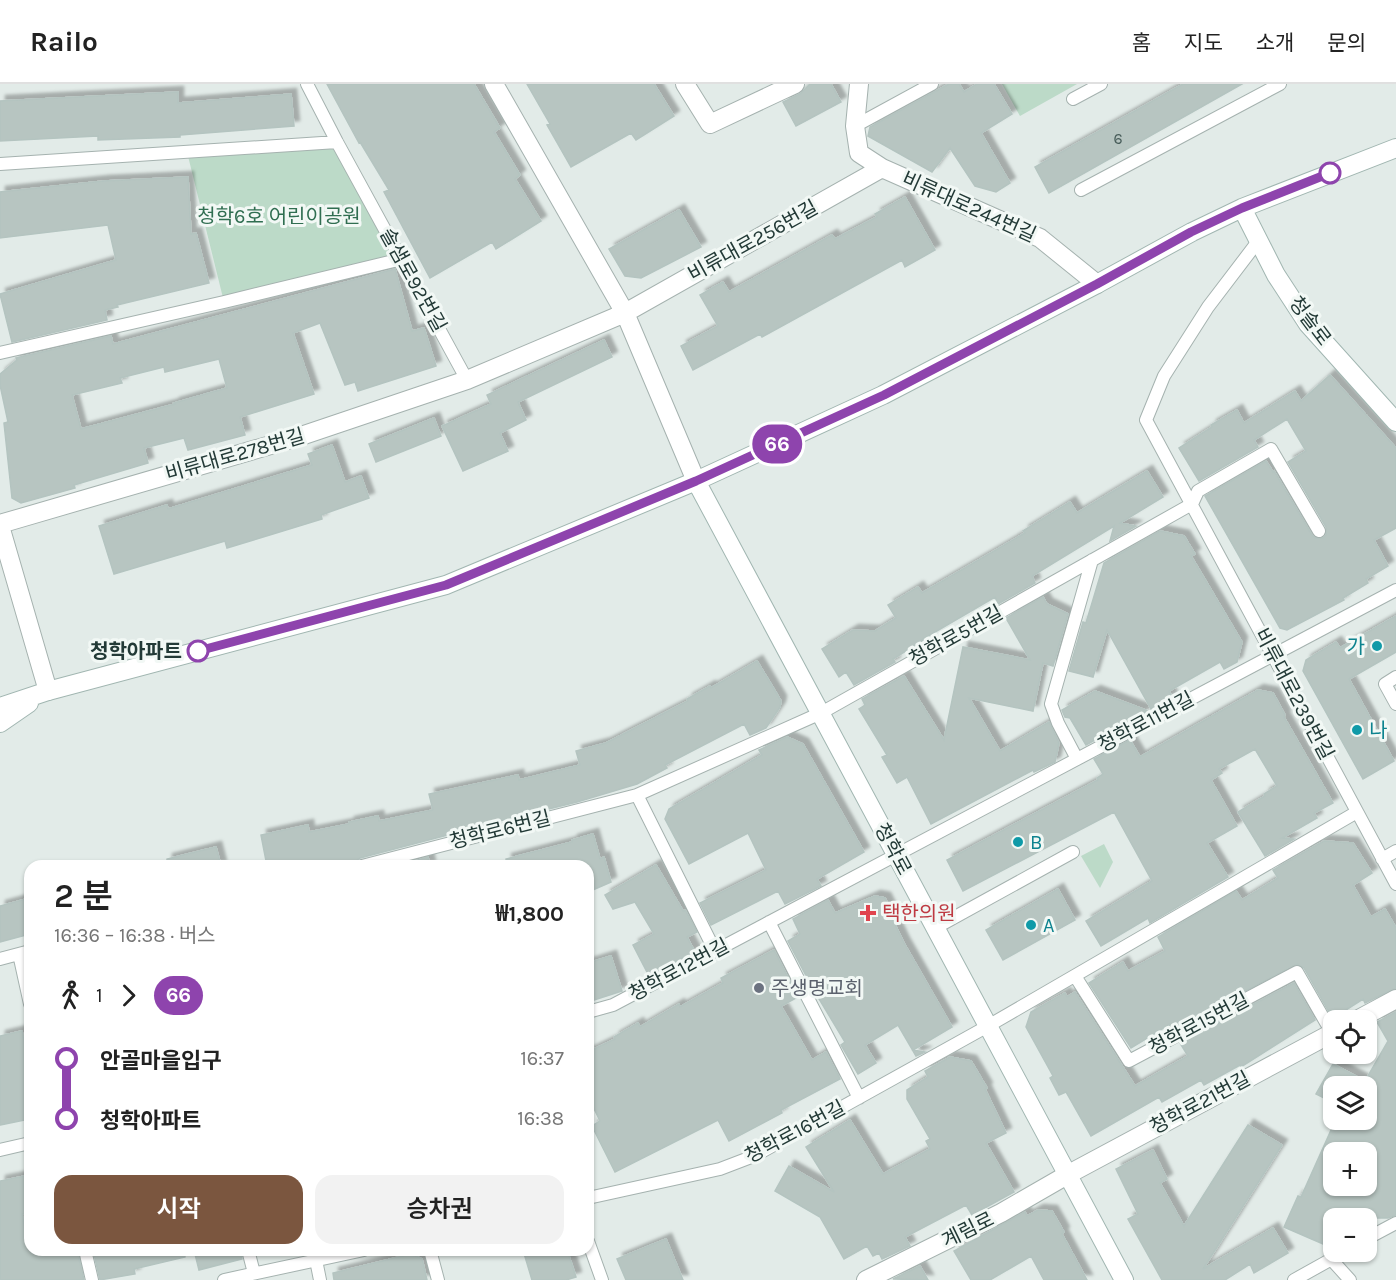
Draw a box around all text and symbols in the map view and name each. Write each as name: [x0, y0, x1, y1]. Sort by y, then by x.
text: Railo: [30, 25, 98, 58]
text: 홈: [1132, 31, 1151, 55]
text: 지도: [1184, 31, 1223, 55]
text: 소개: [1256, 31, 1294, 55]
text: 문의: [1327, 31, 1366, 55]
house number: 6: [1113, 129, 1123, 148]
unlabelled marker: [1319, 162, 1341, 184]
street label: 비류대로244번길: [898, 167, 1040, 247]
street label: 비류대로256번길: [684, 196, 822, 286]
park label: 청학6호 어린이공원: [197, 205, 361, 228]
street label: 솔샘로92번길: [375, 224, 451, 336]
street label: 청솔로: [1284, 292, 1336, 350]
street label: 비류대로278번길: [163, 424, 307, 486]
line badge: 66: [750, 424, 804, 464]
text: 66: [764, 432, 790, 456]
street label: 청학로5번길: [905, 601, 1007, 671]
street label: 비류대로239번길: [1250, 624, 1338, 764]
place label: 가: [1347, 635, 1365, 658]
marker: 가: [1370, 639, 1384, 653]
place label: 청학아파트: [90, 640, 182, 663]
marker: 청학아파트: [187, 640, 209, 662]
street label: 청학로11번길: [1094, 687, 1198, 757]
place label: 나: [1369, 719, 1387, 742]
marker: 나: [1350, 723, 1364, 737]
street label: 청학로6번길: [447, 806, 553, 854]
street label: 청학로: [870, 819, 916, 879]
place label: B: [1030, 831, 1042, 854]
marker: B: [1011, 835, 1025, 849]
text: 2 분: [54, 877, 112, 915]
text: ₩1,800: [496, 901, 564, 927]
place label: 택한의원: [882, 902, 956, 925]
marker: 택한의원: [859, 904, 877, 922]
place label: A: [1043, 914, 1055, 937]
marker: A: [1024, 918, 1038, 932]
text: 16:36 – 16:38 · 버스: [54, 924, 216, 947]
street label: 청학로12번길: [625, 934, 733, 1006]
place label: 주생명교회: [771, 977, 863, 1000]
icon: walk: [54, 979, 87, 1012]
icon: forward: [112, 979, 145, 1012]
marker: 주생명교회: [752, 981, 766, 995]
text: 66: [166, 983, 191, 1007]
text: 1: [96, 984, 103, 1007]
street label: 청학로15번길: [1145, 988, 1253, 1060]
map controls: [1323, 1010, 1377, 1262]
button: locate: [1323, 1010, 1377, 1064]
text: 16:37: [520, 1047, 564, 1070]
text: 안골마을입구: [100, 1048, 221, 1074]
street label: 청학로21번길: [1146, 1067, 1254, 1139]
button: layers: [1323, 1076, 1377, 1130]
street label: 청학로16번길: [741, 1096, 849, 1168]
text: 16:38: [517, 1107, 564, 1130]
text: 청학아파트: [100, 1108, 201, 1134]
button: +: [1323, 1142, 1377, 1196]
button: 시작: [54, 1175, 303, 1244]
button: 승차권: [315, 1175, 564, 1244]
street label: 계림로: [938, 1208, 998, 1252]
button: −: [1323, 1208, 1377, 1262]

